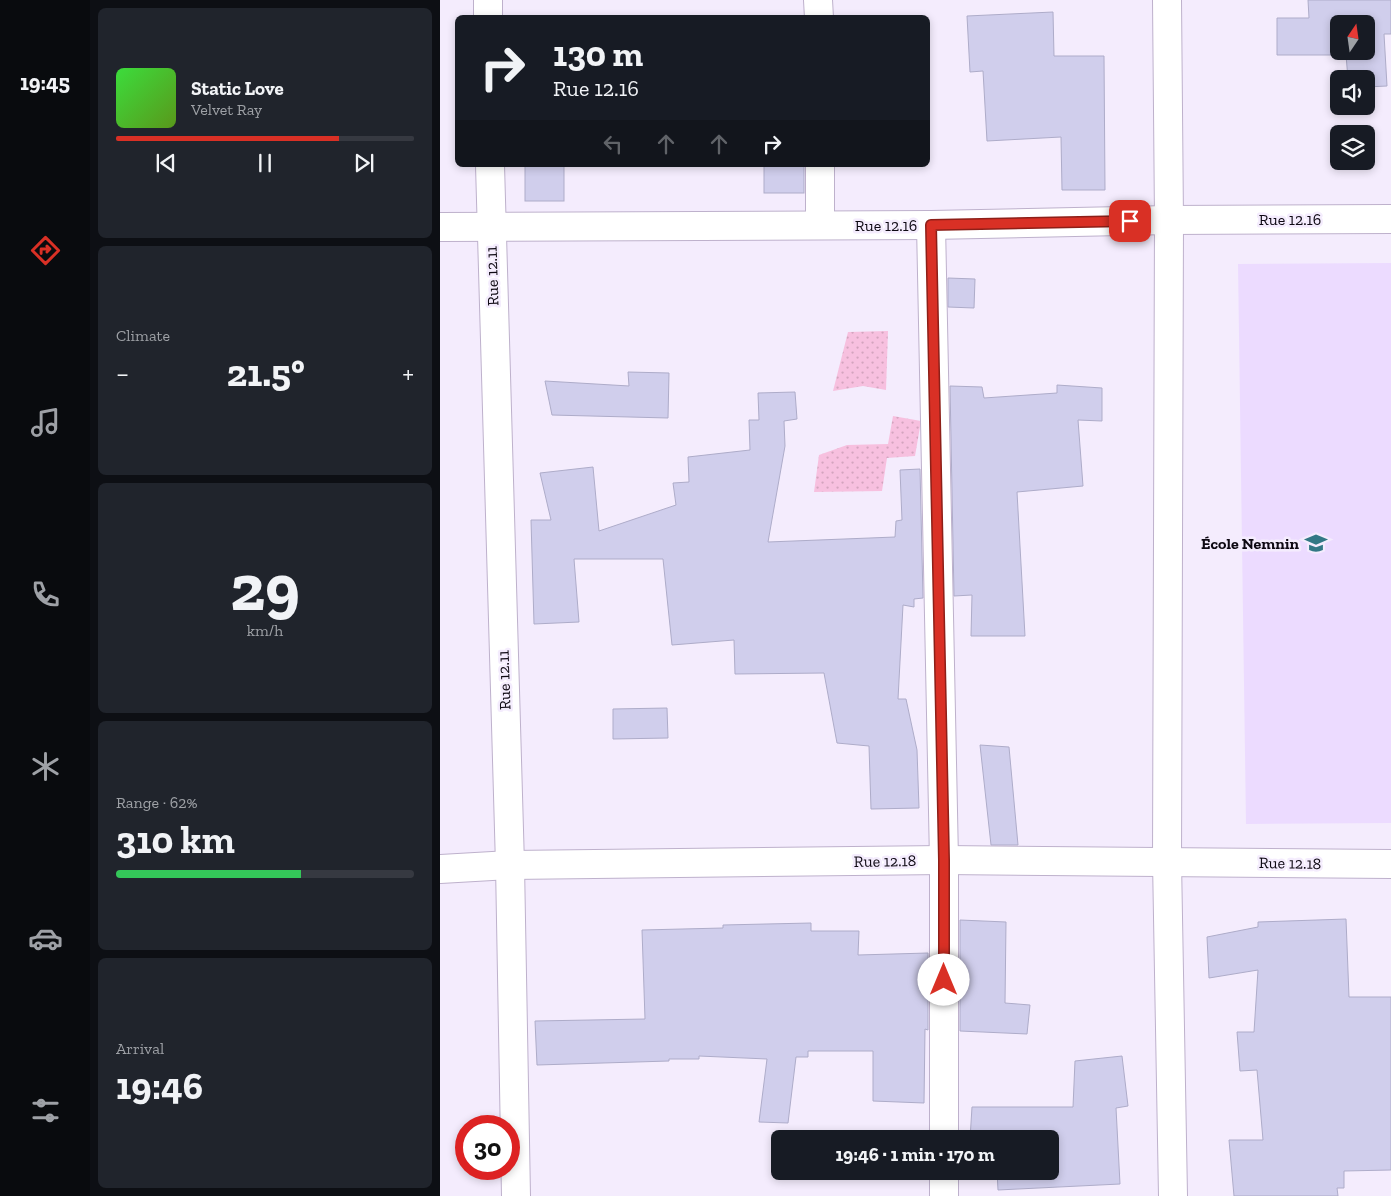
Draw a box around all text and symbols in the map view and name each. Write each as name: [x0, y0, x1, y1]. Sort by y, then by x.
north arrow: [1330, 15, 1375, 60]
map controls: [1330, 15, 1375, 170]
text: 130 m: [553, 33, 643, 75]
icon: right: [470, 35, 535, 100]
text: 19:45: [20, 69, 70, 96]
button: sound: [1330, 70, 1375, 115]
text: Rue 12.16: [553, 75, 639, 102]
text: Static Love: [191, 77, 284, 100]
text: Velvet Ray: [191, 100, 262, 119]
button: layers: [1330, 125, 1375, 170]
icon: left: [599, 130, 627, 158]
icon: ahead: [652, 130, 680, 158]
icon: ahead: [705, 130, 733, 158]
icon: right: [758, 130, 786, 158]
icon: previous: [152, 149, 180, 177]
icon: pause: [251, 149, 279, 177]
icon: next: [350, 149, 378, 177]
pin: [1109, 200, 1151, 242]
icon: arrive: [1116, 207, 1144, 235]
street label: Rue 12.16: [1259, 210, 1321, 229]
street label: Rue 12.16: [855, 216, 917, 235]
icon: directions: [28, 233, 63, 268]
street label: Rue 12.11: [481, 246, 503, 306]
text: Climate: [116, 326, 170, 345]
text: 21.5°: [227, 350, 305, 396]
text: −: [116, 357, 129, 390]
text: +: [402, 357, 414, 390]
icon: music: [28, 405, 63, 440]
school or university icon: École Nemnin: [1303, 530, 1329, 556]
place label: École Nemnin: [1201, 534, 1300, 553]
text: 29: [230, 549, 300, 627]
icon: phone: [28, 577, 63, 612]
text: km/h: [247, 621, 283, 640]
street label: Rue 12.11: [493, 650, 515, 710]
icon: climate: [28, 749, 63, 784]
text: Range · 62%: [116, 793, 198, 812]
text: 310 km: [116, 817, 235, 863]
street label: Rue 12.18: [854, 851, 916, 871]
street label: Rue 12.18: [1259, 853, 1321, 873]
icon: car: [28, 921, 63, 956]
position arrow: [917, 953, 969, 1005]
text: Arrival: [116, 1039, 164, 1058]
text: 19:46: [116, 1063, 203, 1109]
icon: filters: [28, 1093, 63, 1128]
speed limit sign: 30: [455, 1115, 520, 1180]
text: 19:46 · 1 min · 170 m: [835, 1143, 995, 1166]

